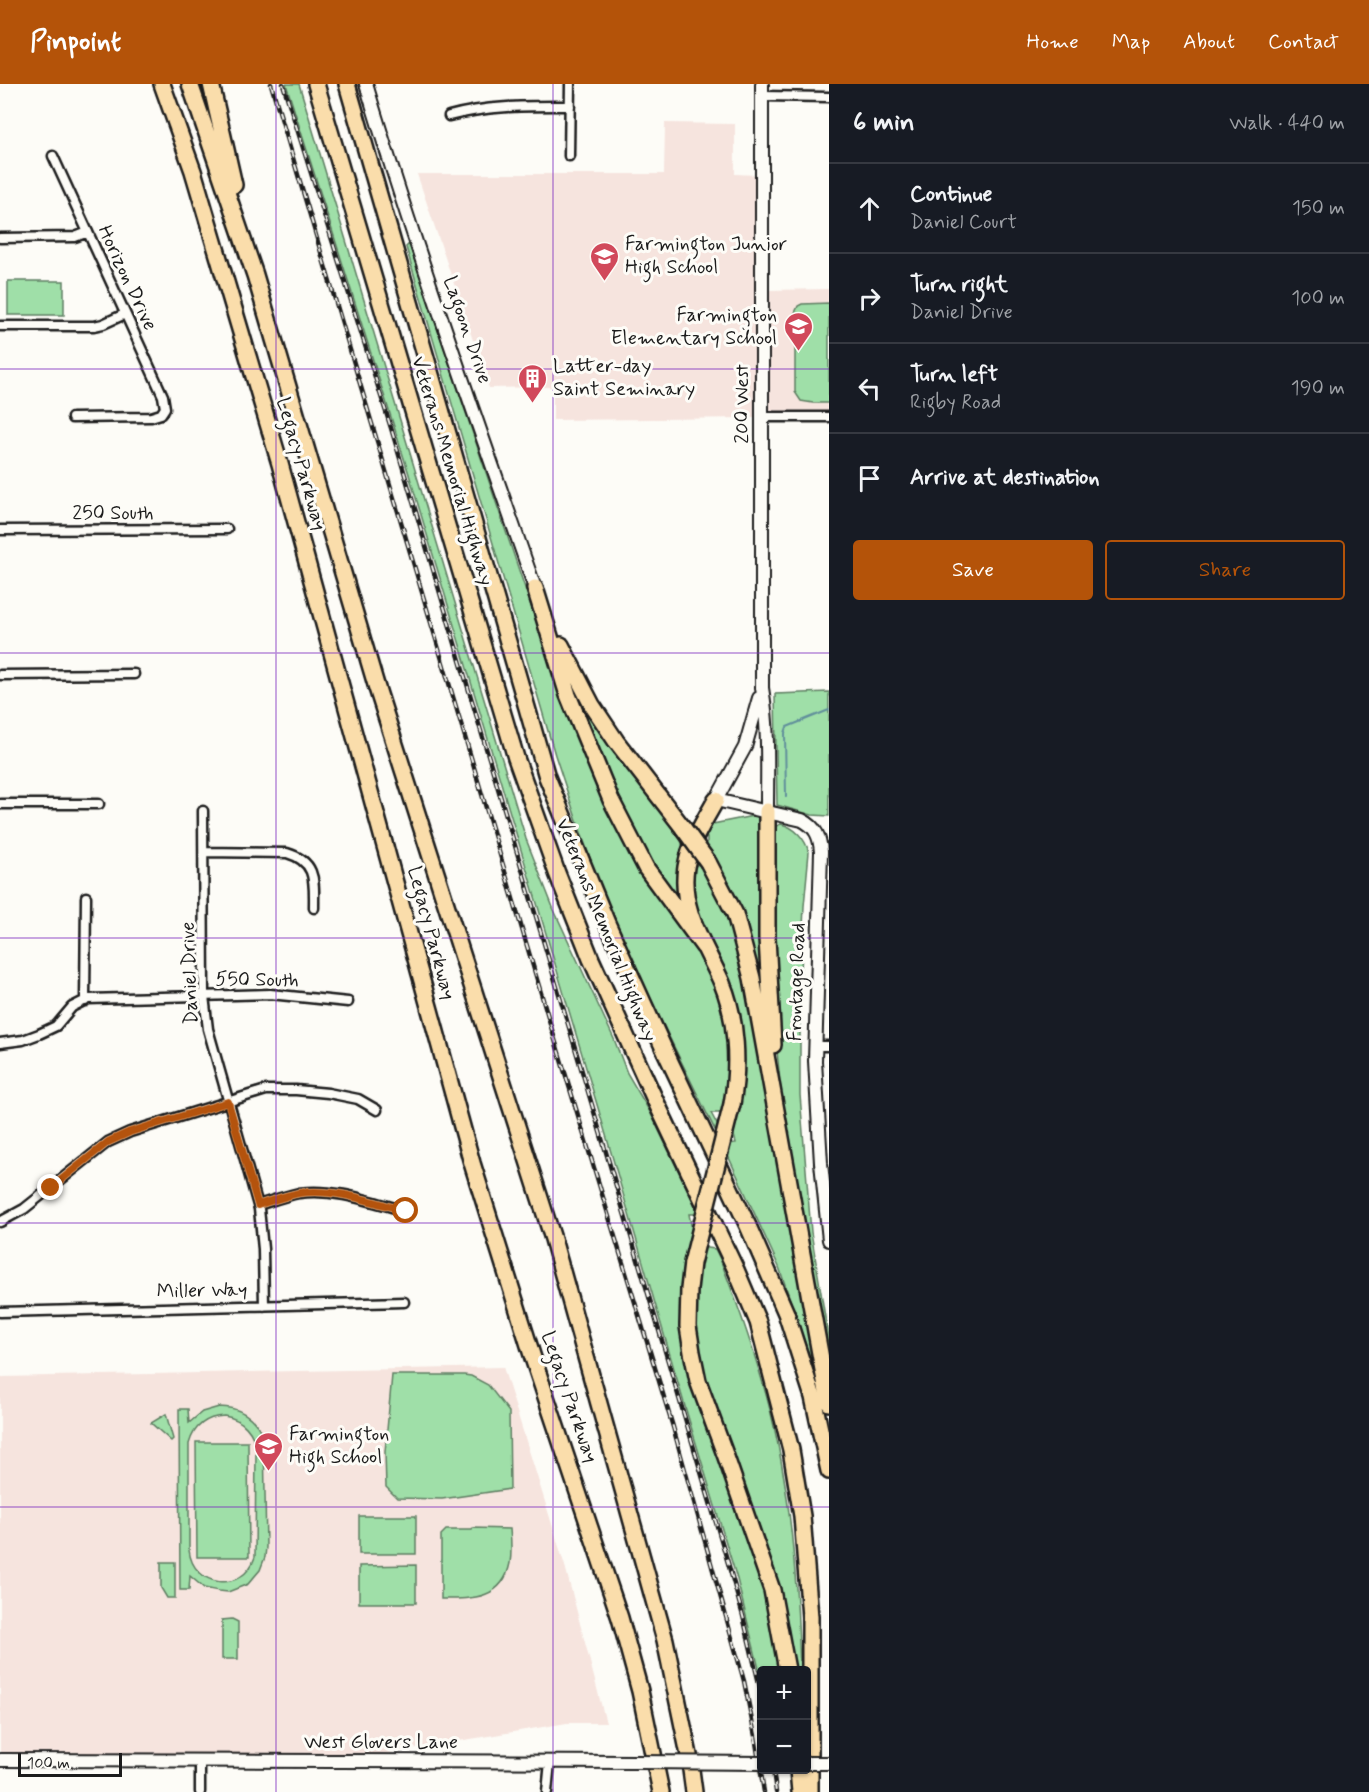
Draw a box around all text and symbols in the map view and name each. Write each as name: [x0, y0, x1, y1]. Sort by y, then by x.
text: Pinpoint: [30, 24, 121, 61]
text: Home: [1027, 28, 1079, 56]
text: Map: [1112, 28, 1150, 56]
text: About: [1183, 28, 1235, 56]
text: Contact: [1268, 28, 1339, 56]
text: 6 min: [853, 106, 915, 140]
text: Walk · 440 m: [1229, 110, 1345, 137]
text: Continue: [910, 181, 992, 209]
icon: ahead: [853, 192, 886, 225]
text: 150 m: [1292, 195, 1345, 222]
text: Daniel Court: [910, 209, 1017, 236]
street label: Horizon Drive: [91, 221, 163, 335]
place label: Farmington Junior High School: [625, 231, 787, 283]
school or university icon: Farmington Junior High School: [588, 240, 620, 282]
text: Turn right: [910, 271, 1008, 299]
street label: Lagoon Drive: [434, 273, 498, 388]
icon: right: [853, 282, 886, 315]
text: 100 m: [1291, 285, 1345, 312]
text: Daniel Drive: [910, 299, 1013, 326]
place label: Farmington Elementary School: [611, 302, 777, 352]
school or university icon: Farmington Elementary School: [782, 310, 814, 352]
street label: Veterans Memorial Highway: [402, 353, 500, 590]
place label: Latter-day Saint Seminary: [553, 353, 695, 403]
text: Turn left: [910, 361, 998, 389]
building icon: Latter-day Saint Seminary: [516, 362, 548, 404]
street label: 200 West: [729, 364, 756, 444]
icon: left: [853, 372, 886, 405]
text: 190 m: [1291, 375, 1345, 402]
text: Rigby Road: [910, 389, 1001, 416]
street label: Legacy Parkway: [267, 394, 333, 534]
icon: arrive: [853, 462, 886, 495]
text: Arrive at destination: [910, 464, 1100, 492]
street label: 250 South: [72, 500, 154, 527]
button: Save: [853, 540, 1093, 600]
button: Share: [1105, 540, 1345, 600]
street label: Veterans Memorial Highway: [547, 814, 663, 1046]
street label: Legacy Parkway: [398, 863, 462, 1003]
street label: Daniel Drive: [175, 921, 205, 1025]
street label: Frontage Road: [781, 922, 814, 1042]
street label: 550 South: [215, 966, 299, 994]
route end: [37, 1174, 63, 1200]
route start: [392, 1197, 418, 1223]
street label: Miller Way: [156, 1277, 248, 1305]
street label: Legacy Parkway: [532, 1328, 604, 1467]
place label: Farmington High School: [289, 1421, 389, 1473]
school or university icon: Farmington High School: [252, 1430, 284, 1472]
map controls: [757, 1666, 811, 1774]
button: +: [757, 1666, 811, 1720]
button: −: [757, 1720, 811, 1774]
street label: West Glovers Lane: [304, 1729, 458, 1756]
scale bar: [18, 1750, 122, 1778]
text: 100 m: [27, 1753, 70, 1774]

